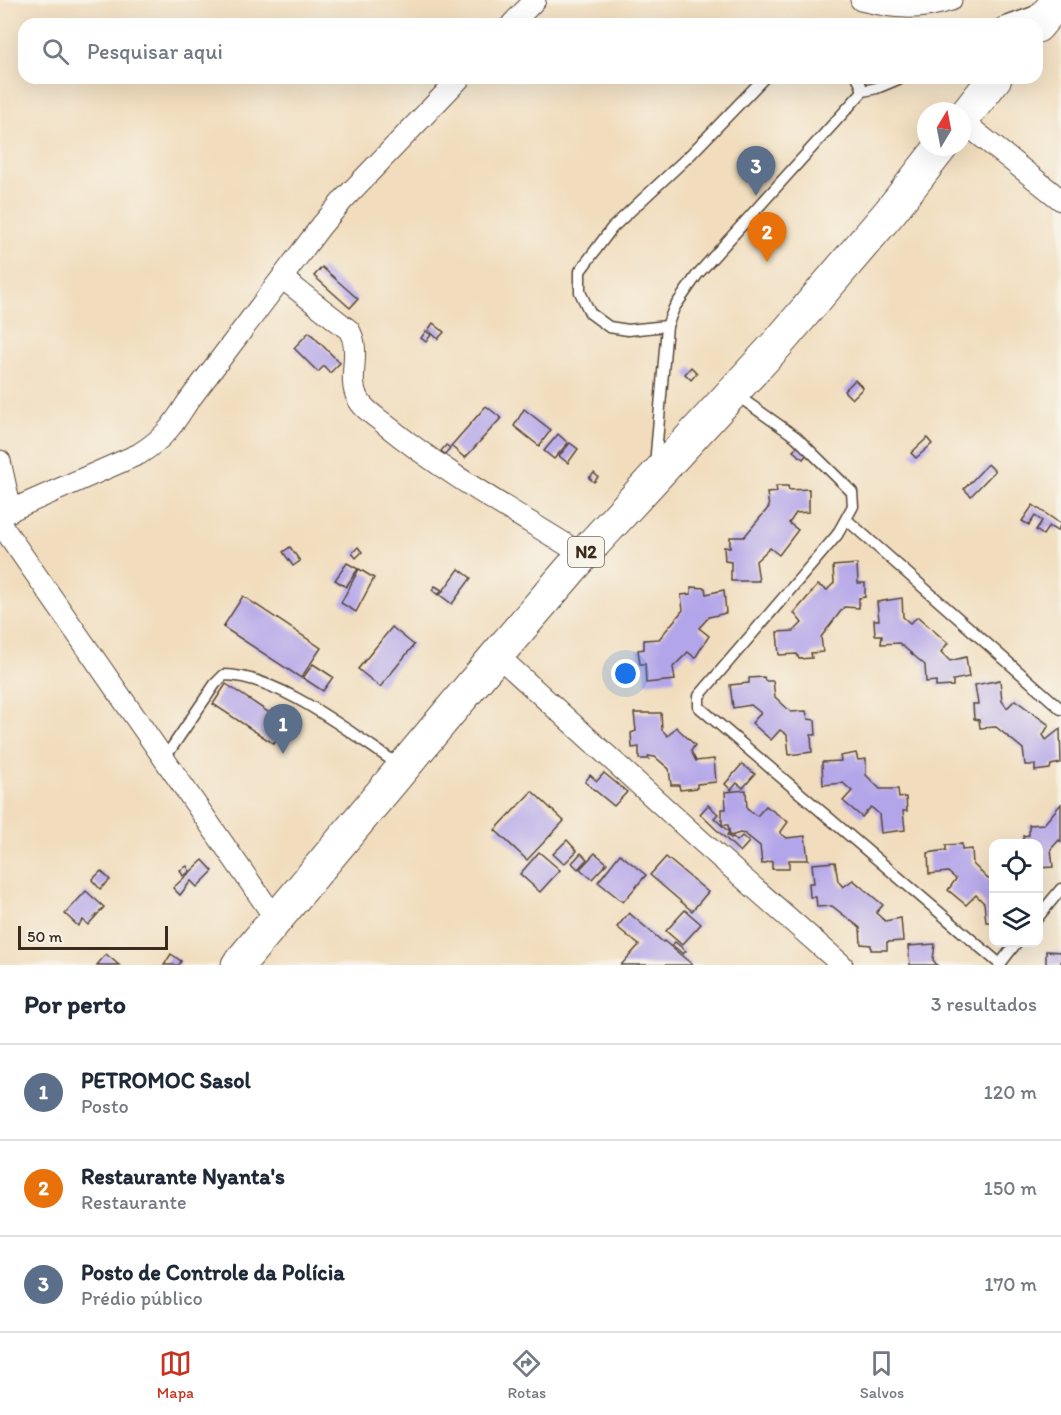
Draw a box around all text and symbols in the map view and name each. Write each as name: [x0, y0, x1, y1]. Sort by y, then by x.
search box: [18, 18, 1043, 84]
icon: search: [39, 35, 72, 68]
text: Pesquisar aqui: [87, 38, 223, 65]
north arrow: [917, 102, 971, 156]
pin: 3: [736, 146, 776, 196]
pin: 2: [748, 212, 786, 262]
road number: N2: [568, 537, 604, 567]
your location: [611, 659, 640, 688]
pin: 1: [264, 704, 302, 754]
map controls: [989, 839, 1043, 947]
button: locate: [989, 839, 1043, 893]
button: layers: [989, 893, 1043, 947]
scale bar: [18, 923, 168, 950]
text: 50 m: [27, 927, 62, 946]
text: Por perto: [24, 988, 126, 1020]
text: 3 resultados: [931, 992, 1037, 1016]
text: PETROMOC Sasol: [81, 1067, 251, 1094]
text: 1: [39, 1080, 48, 1104]
text: 120 m: [984, 1080, 1037, 1104]
text: Posto: [81, 1094, 129, 1118]
text: Restaurante Nyanta's: [81, 1163, 285, 1190]
text: 2: [38, 1176, 49, 1200]
text: 150 m: [984, 1176, 1037, 1200]
text: Restaurante: [81, 1190, 186, 1214]
text: Posto de Controle da Polícia: [81, 1259, 345, 1286]
text: 3: [38, 1272, 49, 1296]
text: 170 m: [984, 1272, 1037, 1296]
text: Prédio público: [81, 1286, 203, 1310]
tab: Mapa: [157, 1347, 194, 1402]
tab: Rotas: [507, 1347, 546, 1402]
tab: Salvos: [860, 1347, 904, 1402]

